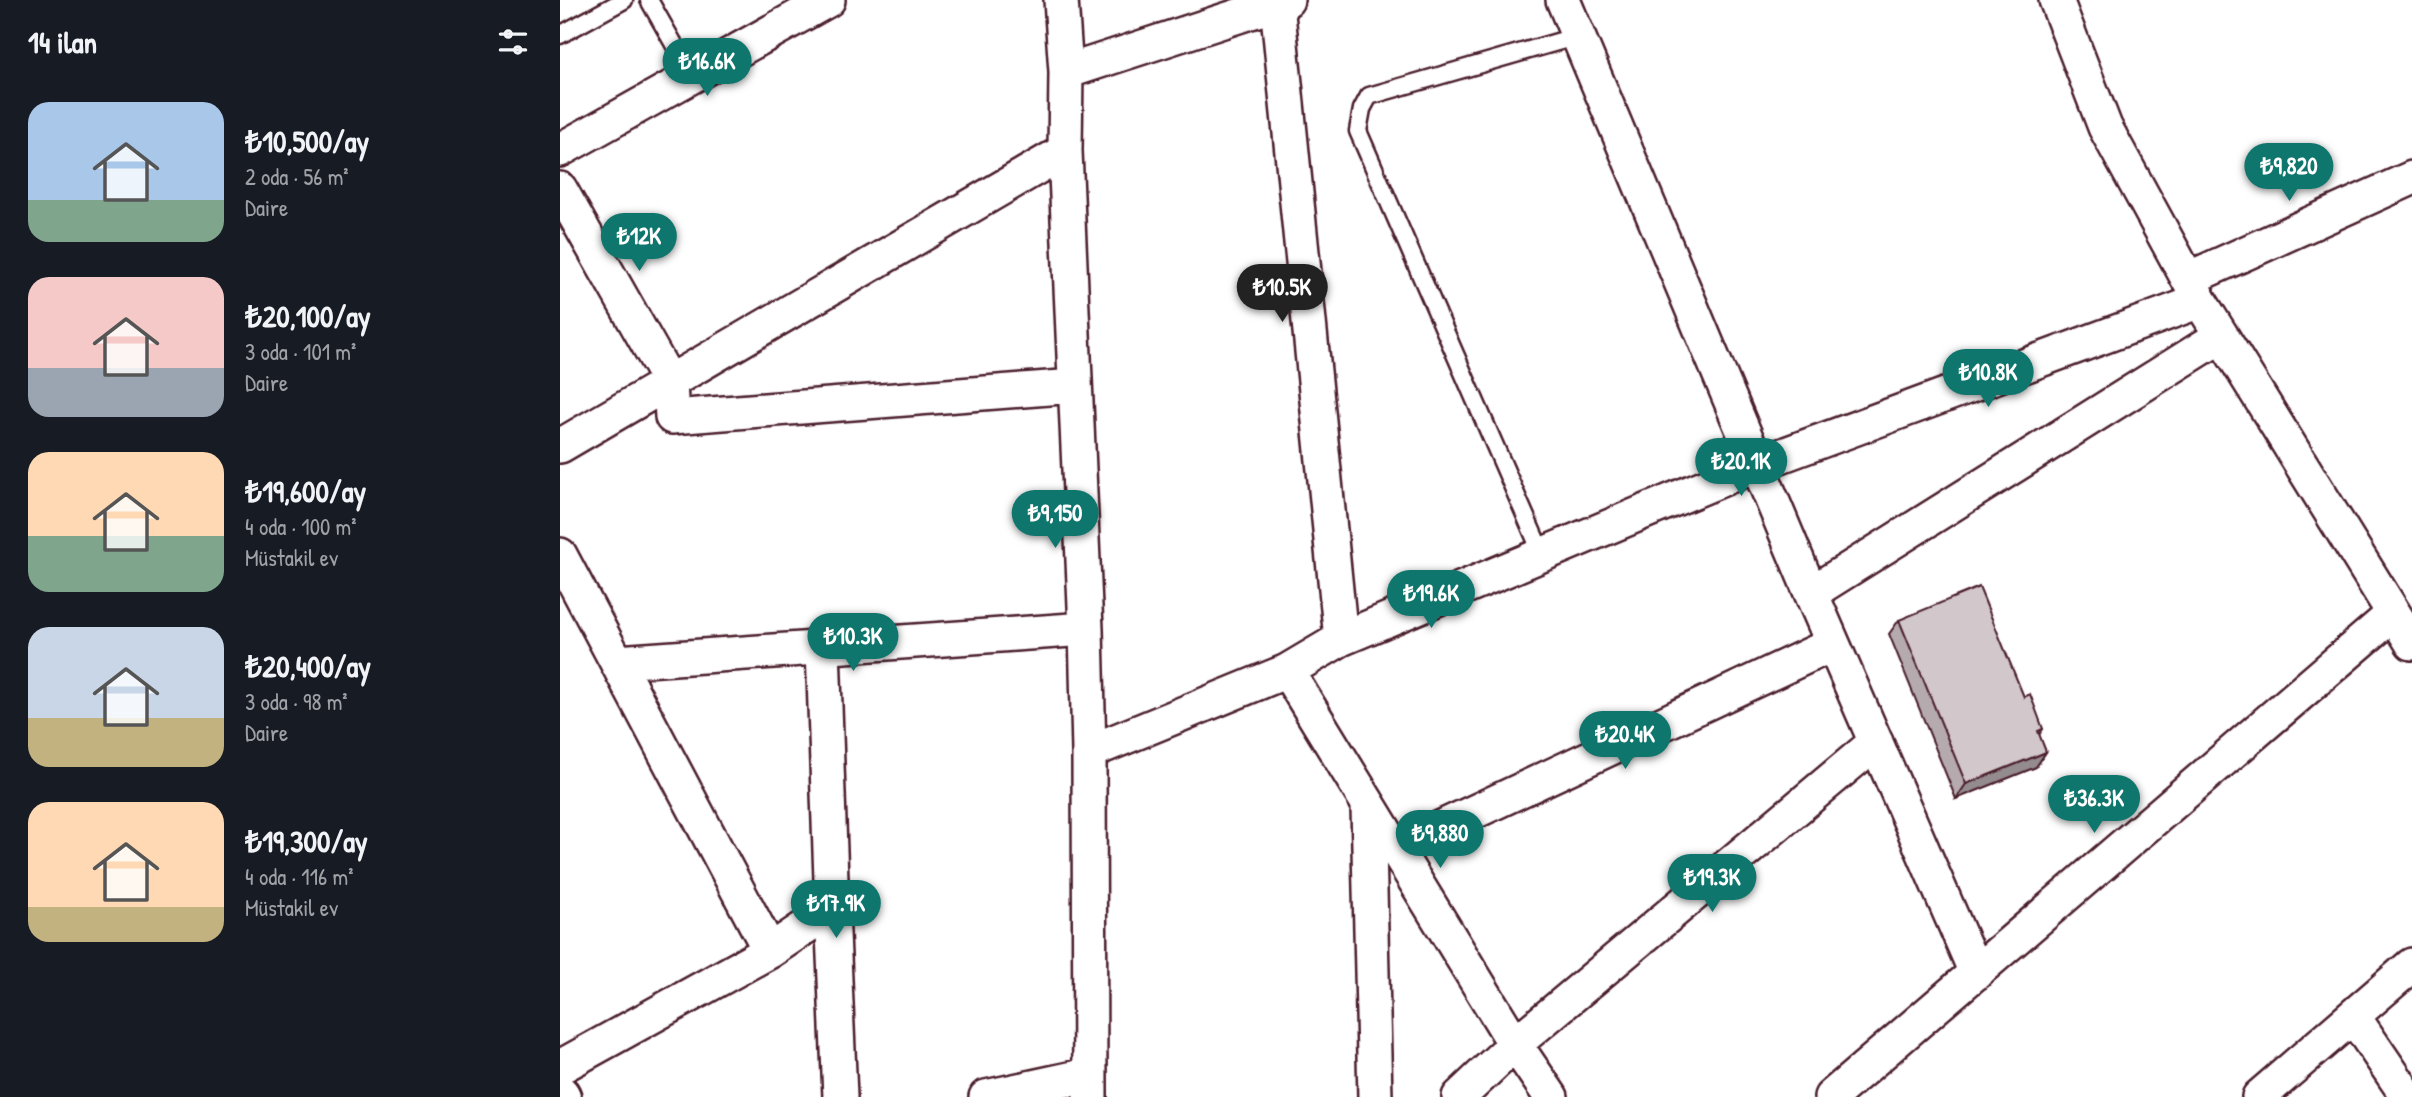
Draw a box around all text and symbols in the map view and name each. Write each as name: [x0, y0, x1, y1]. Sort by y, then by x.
text: 14 ilan: [28, 22, 97, 62]
icon: filters: [494, 23, 532, 61]
pin: ₺16.6K: [650, 38, 764, 98]
text: ₺16.6K: [679, 45, 735, 76]
text: ₺10,500/ay: [245, 121, 369, 161]
icon: home: [84, 130, 168, 214]
pin: ₺9,820: [2232, 144, 2346, 203]
text: ₺9,820: [2260, 150, 2318, 181]
text: 2 oda · 56 m²: [245, 161, 349, 192]
text: Daire: [245, 192, 288, 223]
pin: ₺12K: [598, 214, 680, 273]
text: ₺12K: [617, 220, 661, 251]
pin: ₺10.5K: [1225, 264, 1339, 324]
text: ₺10.5K: [1253, 271, 1311, 302]
text: ₺20,100/ay: [245, 296, 371, 336]
icon: home: [84, 305, 168, 389]
text: 3 oda · 101 m²: [245, 336, 356, 367]
pin: ₺10.8K: [1931, 350, 2045, 409]
text: ₺10.8K: [1959, 356, 2017, 387]
text: Daire: [245, 367, 288, 398]
pin: ₺20.1K: [1684, 438, 1798, 498]
text: ₺20.1K: [1711, 445, 1771, 476]
text: ₺19,600/ay: [245, 471, 366, 511]
icon: home: [84, 480, 168, 564]
pin: ₺9,150: [998, 490, 1112, 550]
text: ₺9,150: [1028, 497, 1082, 528]
text: 4 oda · 100 m²: [245, 511, 357, 542]
text: Müstakil ev: [245, 542, 338, 573]
pin: ₺19.6K: [1374, 570, 1488, 630]
text: ₺19.6K: [1403, 577, 1459, 608]
pin: ₺10.3K: [796, 614, 910, 673]
text: ₺10.3K: [823, 620, 883, 651]
text: ₺20,400/ay: [245, 646, 371, 686]
icon: home: [84, 655, 168, 739]
text: 3 oda · 98 m²: [245, 686, 348, 717]
pin: ₺20.4K: [1568, 712, 1682, 771]
text: Daire: [245, 717, 288, 748]
text: ₺20.4K: [1595, 718, 1655, 749]
pin: ₺36.3K: [2037, 776, 2151, 835]
text: ₺36.3K: [2064, 782, 2124, 813]
pin: ₺9,880: [1383, 810, 1497, 870]
text: ₺9,880: [1412, 817, 1468, 848]
text: ₺19,300/ay: [245, 821, 368, 861]
icon: home: [84, 830, 168, 914]
pin: ₺19.3K: [1655, 855, 1769, 914]
text: 4 oda · 116 m²: [245, 861, 353, 892]
text: ₺19.3K: [1683, 861, 1741, 892]
pin: ₺17.9K: [779, 880, 893, 940]
text: ₺17.9K: [807, 887, 865, 918]
text: Müstakil ev: [245, 892, 338, 923]

